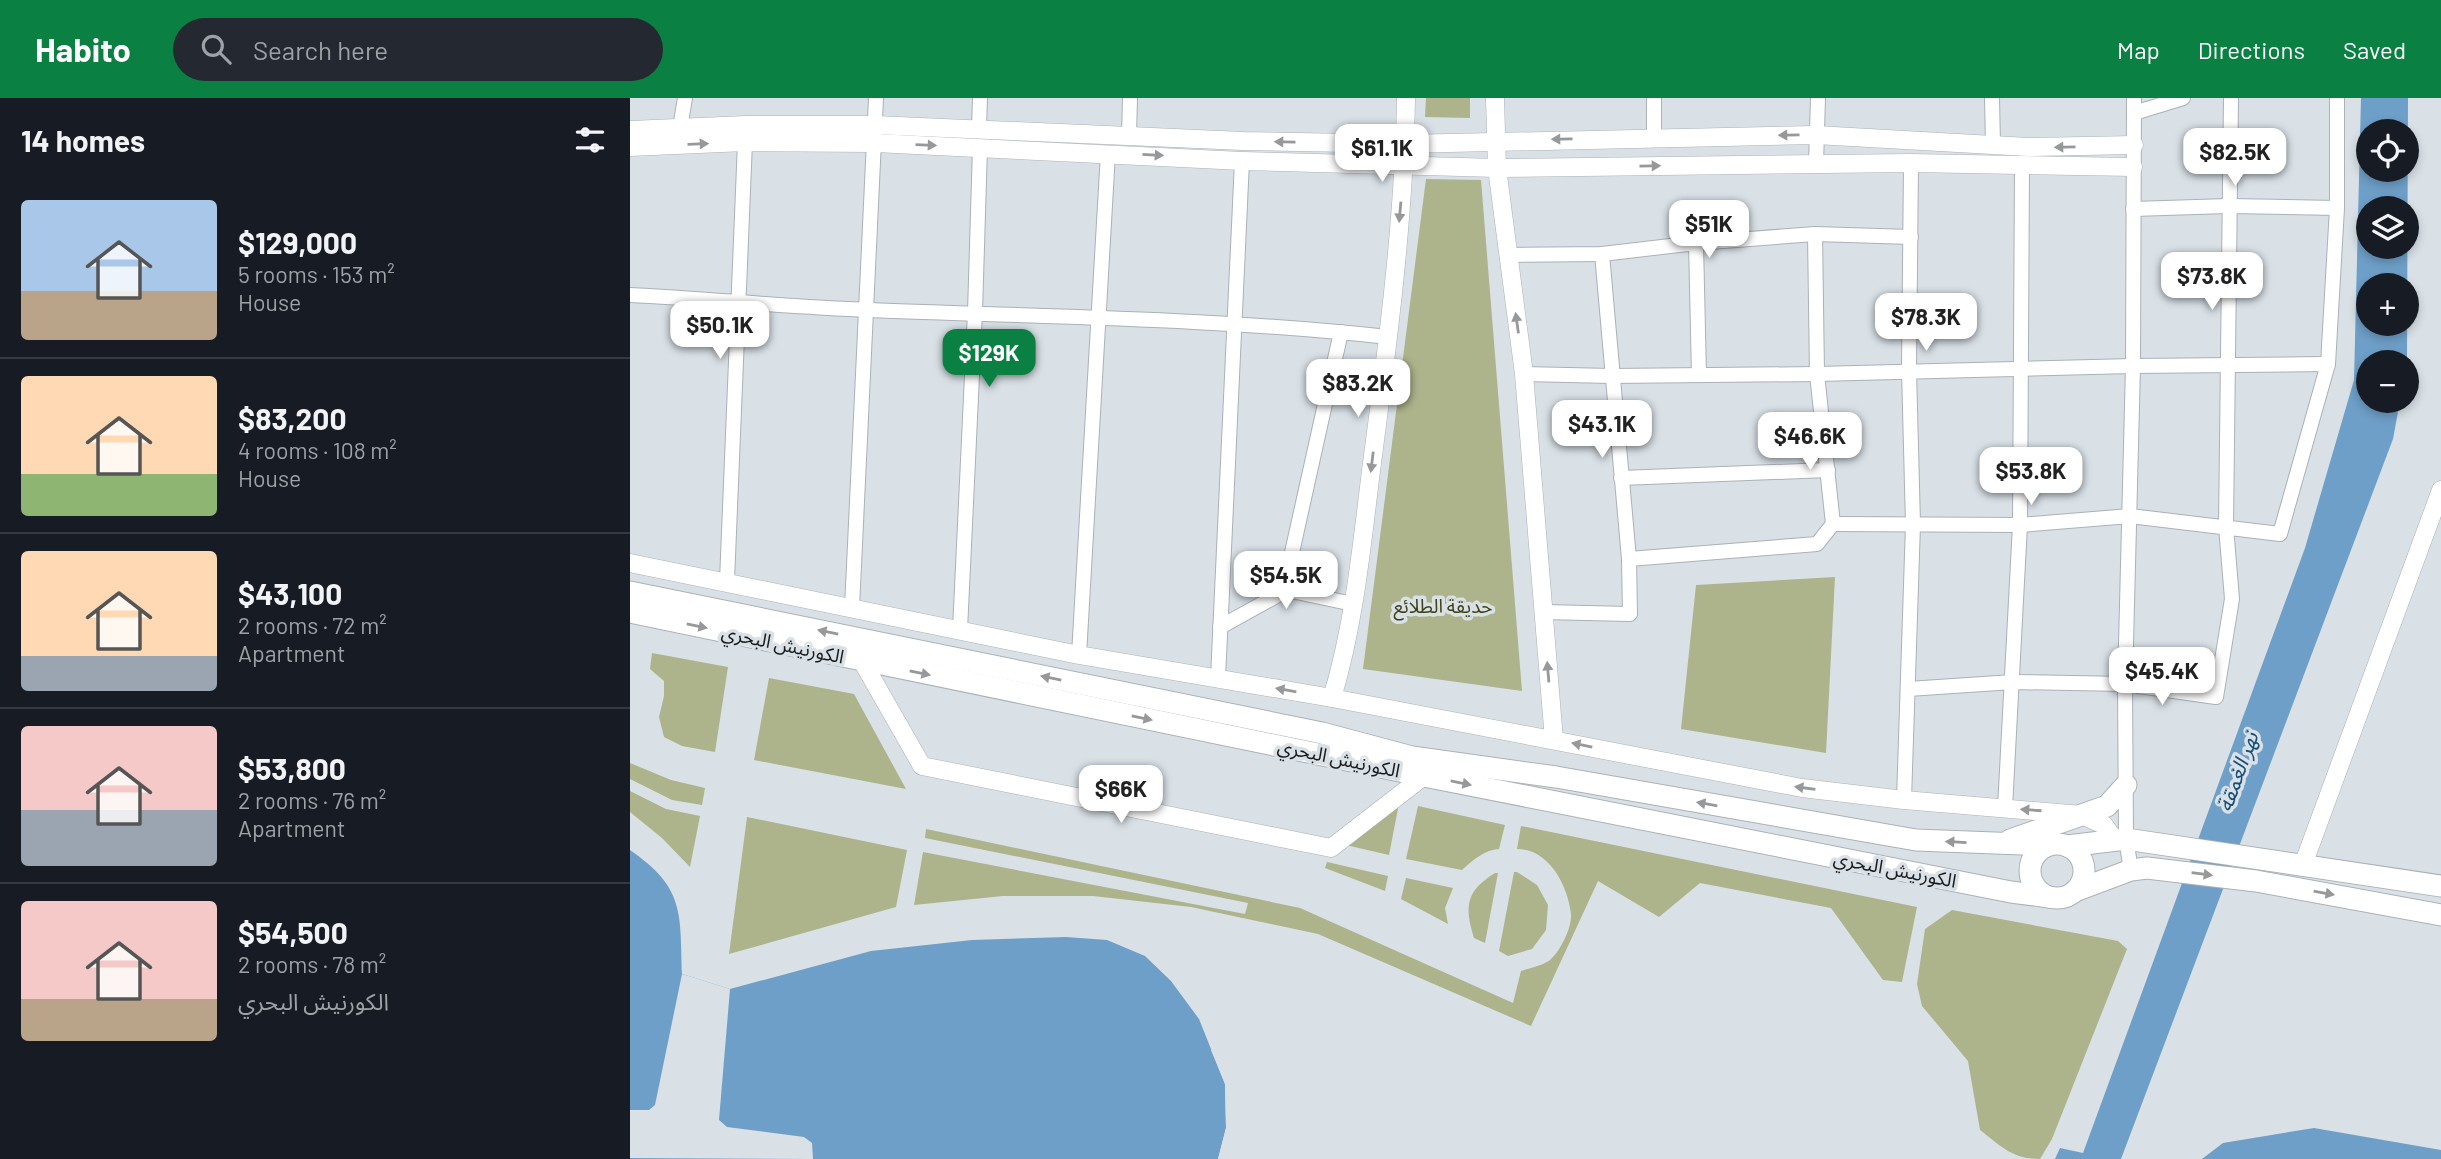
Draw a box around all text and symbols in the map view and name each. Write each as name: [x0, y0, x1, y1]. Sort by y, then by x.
search box: [173, 18, 663, 81]
text: Habito: [35, 29, 131, 69]
icon: search: [197, 30, 235, 68]
text: Search here: [253, 34, 388, 65]
text: Map: [2117, 35, 2160, 64]
text: Directions: [2198, 35, 2305, 64]
text: Saved: [2343, 35, 2406, 64]
map controls: [2356, 119, 2419, 413]
button: locate: [2356, 119, 2419, 182]
icon: filters: [571, 121, 609, 159]
text: 14 homes: [21, 122, 145, 158]
pin: $61.1K: [1325, 125, 1439, 184]
one-way arrow: [1778, 129, 1800, 141]
pin: $82.5K: [2178, 129, 2292, 188]
text: $61.1K: [1351, 133, 1413, 161]
one-way arrow: [1551, 133, 1573, 145]
one-way arrow: [1274, 136, 1296, 147]
text: $82.5K: [2199, 137, 2271, 165]
one-way arrow: [687, 139, 709, 150]
one-way arrow: [915, 139, 937, 150]
one-way arrow: [2054, 141, 2076, 152]
one-way arrow: [1142, 150, 1164, 161]
one-way arrow: [1639, 160, 1661, 172]
button: layers: [2356, 196, 2419, 259]
pin: $51K: [1668, 200, 1750, 260]
one-way arrow: [1394, 201, 1405, 223]
text: $51K: [1685, 209, 1733, 237]
text: $129,000: [238, 224, 357, 260]
icon: home: [77, 228, 161, 312]
pin: $73.8K: [2155, 252, 2269, 312]
text: 5 rooms · 153 m²: [238, 260, 395, 288]
text: $73.8K: [2177, 261, 2247, 289]
button: +: [2356, 273, 2419, 336]
text: House: [238, 288, 301, 316]
pin: $78.3K: [1869, 294, 1983, 353]
pin: $50.1K: [663, 302, 777, 361]
text: $78.3K: [1891, 302, 1961, 330]
text: $50.1K: [686, 310, 754, 338]
one-way arrow: [1511, 312, 1522, 334]
pin: $129K: [940, 330, 1038, 389]
text: $129K: [959, 338, 1019, 366]
button: −: [2356, 350, 2419, 413]
pin: $83.2K: [1301, 360, 1415, 419]
text: $83.2K: [1322, 368, 1394, 396]
text: $83,200: [238, 400, 347, 436]
pin: $43.1K: [1545, 400, 1659, 460]
icon: home: [77, 404, 161, 488]
text: $43.1K: [1568, 409, 1636, 437]
pin: $46.6K: [1753, 412, 1867, 472]
text: $46.6K: [1774, 421, 1846, 449]
text: 4 rooms · 108 m²: [238, 436, 397, 464]
pin: $53.8K: [1974, 448, 2088, 507]
one-way arrow: [1366, 451, 1377, 473]
text: $53.8K: [1995, 456, 2067, 484]
text: House: [238, 464, 301, 492]
pin: $54.5K: [1229, 552, 1343, 611]
text: $54.5K: [1250, 560, 1322, 588]
text: $43,100: [238, 575, 342, 611]
icon: home: [77, 579, 161, 663]
park label: حديقة الطلائع: [1394, 594, 1492, 621]
text: 2 rooms · 72 m²: [238, 611, 387, 639]
street label: الكورنيش البحري: [719, 619, 846, 672]
one-way arrow: [686, 621, 708, 632]
one-way arrow: [817, 627, 839, 638]
text: Apartment: [238, 639, 345, 667]
pin: $45.4K: [2105, 648, 2219, 707]
text: $45.4K: [2125, 656, 2199, 684]
one-way arrow: [1542, 661, 1553, 683]
one-way arrow: [909, 667, 931, 678]
one-way arrow: [1040, 672, 1062, 683]
one-way arrow: [1275, 684, 1297, 695]
one-way arrow: [1131, 713, 1153, 724]
water label: نهر الغمقة: [2211, 727, 2264, 815]
street label: الكورنيش البحري: [1275, 733, 1402, 786]
one-way arrow: [1571, 740, 1593, 751]
text: $53,800: [238, 750, 346, 786]
icon: home: [77, 754, 161, 838]
pin: $66K: [1080, 766, 1162, 825]
text: $66K: [1095, 774, 1147, 802]
one-way arrow: [1450, 778, 1472, 789]
one-way arrow: [1794, 782, 1816, 793]
text: 2 rooms · 76 m²: [238, 786, 386, 814]
one-way arrow: [1696, 798, 1718, 809]
one-way arrow: [2020, 804, 2042, 815]
text: Apartment: [238, 814, 345, 842]
one-way arrow: [1945, 836, 1967, 847]
street label: الكورنيش البحري: [1831, 845, 1958, 896]
one-way arrow: [2191, 869, 2213, 880]
one-way arrow: [2313, 888, 2335, 899]
text: $54,500: [238, 914, 348, 950]
icon: home: [77, 929, 161, 1013]
text: 2 rooms · 78 m²: [238, 950, 386, 978]
text: الكورنيش البحري: [238, 987, 389, 1015]

